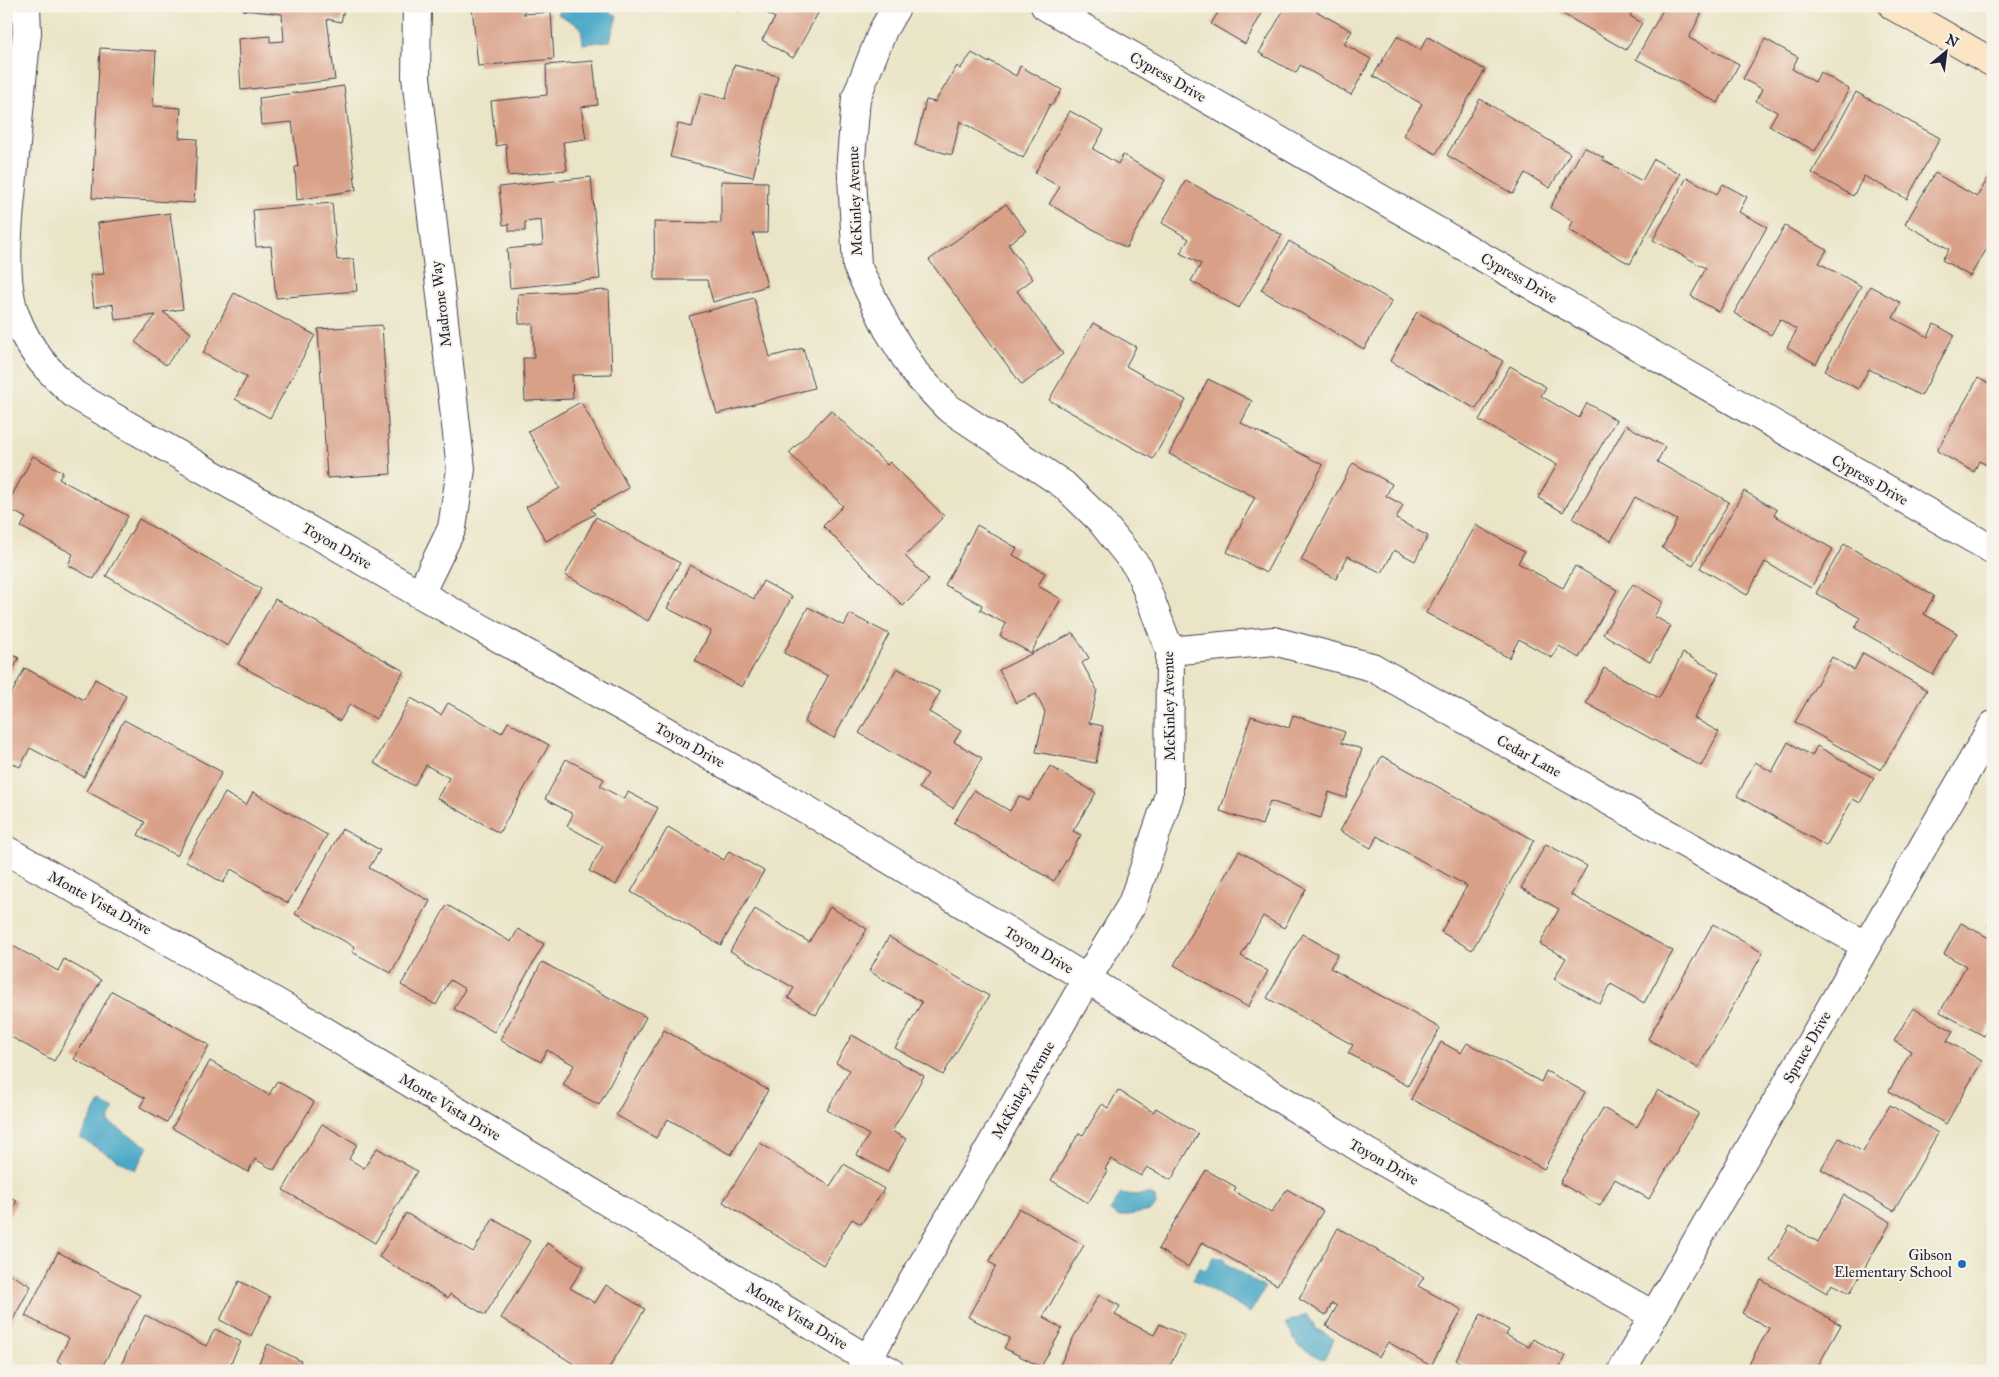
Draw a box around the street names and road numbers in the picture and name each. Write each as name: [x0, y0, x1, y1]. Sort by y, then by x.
street label: Cypress Drive: [1127, 48, 1209, 106]
street label: McKinley Avenue: [844, 146, 866, 256]
street label: Cypress Drive: [1478, 249, 1560, 307]
street label: Madrone Way: [427, 259, 455, 348]
street label: Cypress Drive: [1829, 451, 1911, 509]
street label: Toyon Drive: [299, 519, 375, 573]
street label: McKinley Avenue: [1159, 651, 1179, 761]
street label: Toyon Drive: [652, 718, 728, 772]
street label: Cedar Lane: [1494, 731, 1564, 781]
street label: Monte Vista Drive: [45, 867, 155, 939]
street label: Toyon Drive: [1001, 922, 1077, 978]
street label: Spruce Drive: [1779, 1008, 1835, 1086]
street label: McKinley Avenue: [988, 1038, 1058, 1142]
street label: Monte Vista Drive: [396, 1070, 504, 1144]
street label: Toyon Drive: [1346, 1135, 1422, 1189]
street label: Monte Vista Drive: [743, 1279, 851, 1353]

